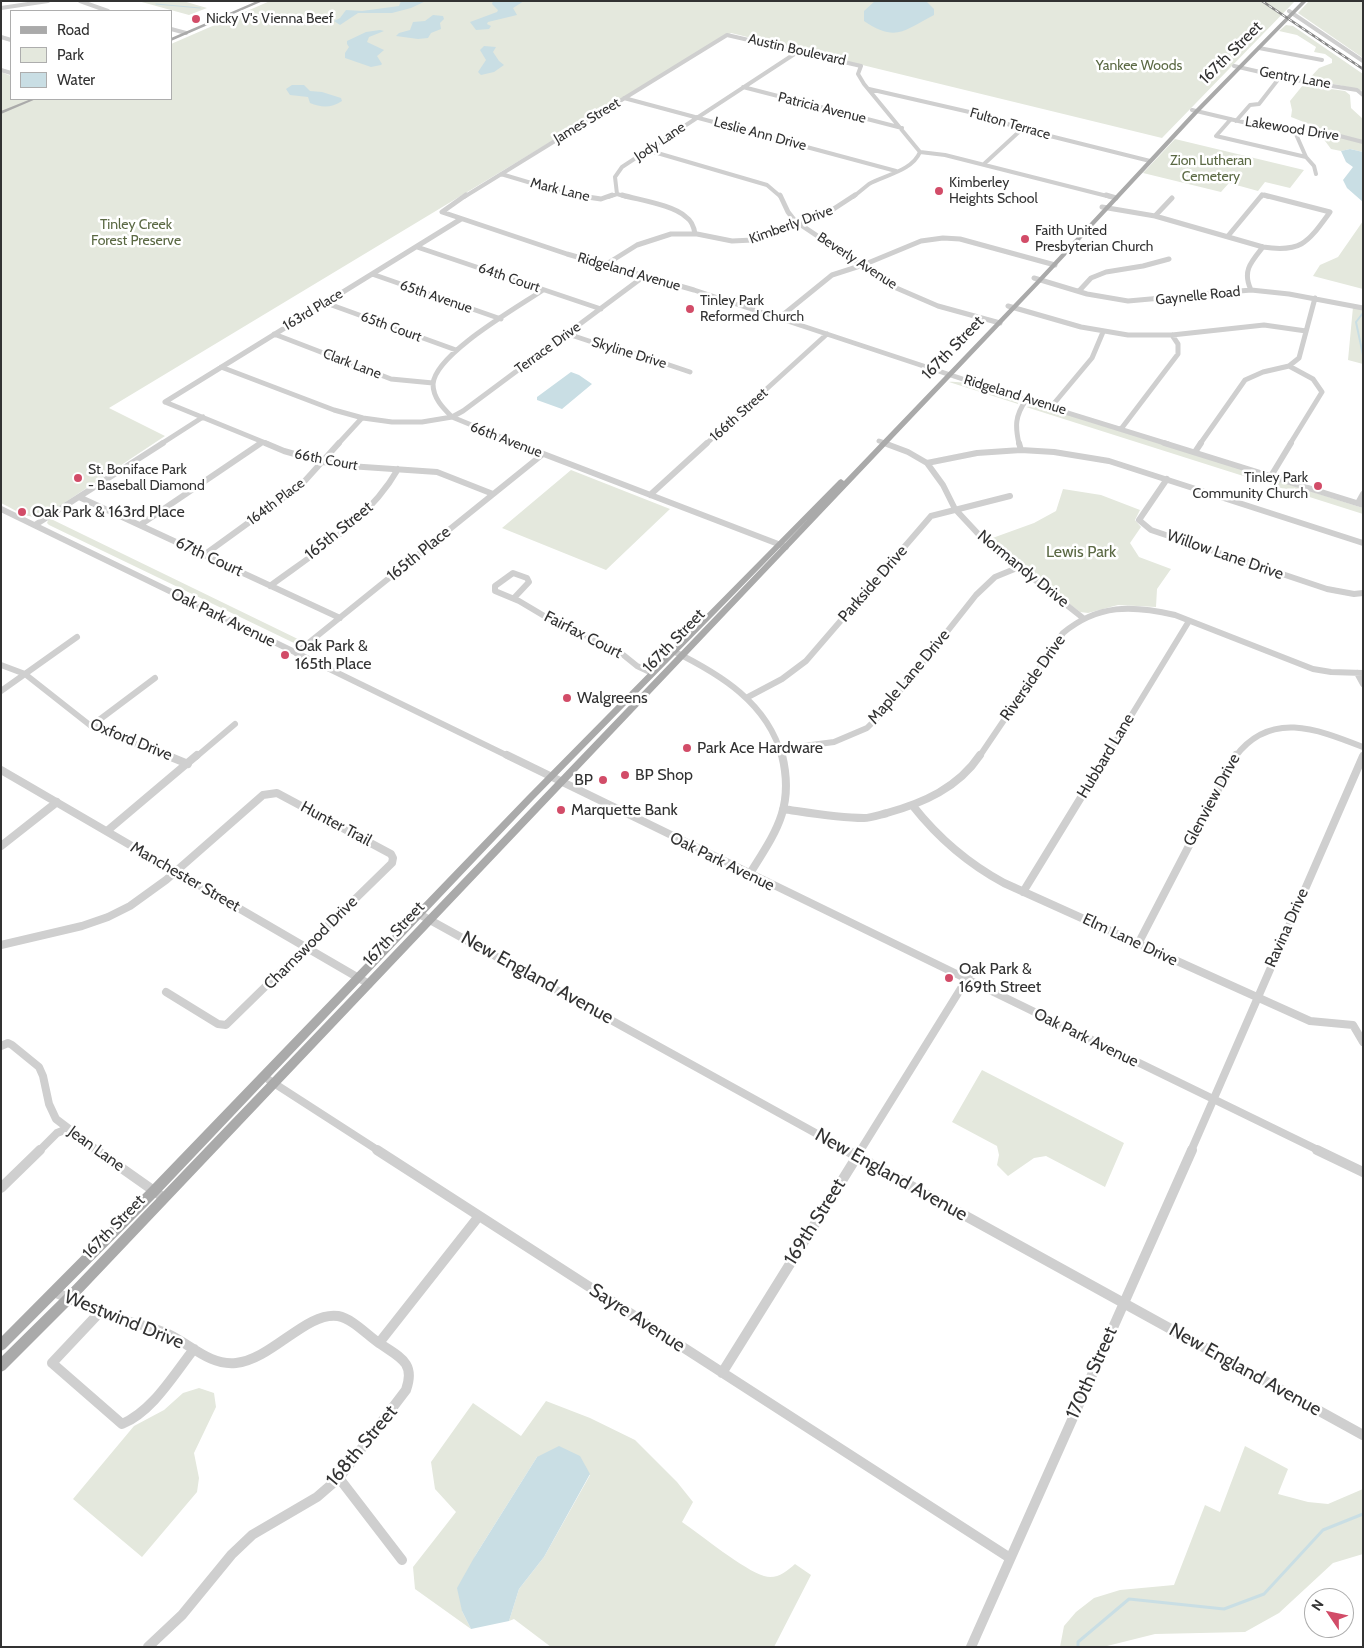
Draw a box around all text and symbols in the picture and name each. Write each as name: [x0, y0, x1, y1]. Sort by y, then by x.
legend: [10, 10, 172, 100]
place label: Nicky V's Vienna Beef: [206, 11, 333, 27]
marker: Nicky V's Vienna Beef: [190, 13, 202, 25]
street label: 167th Street: [1196, 18, 1266, 88]
text: Road: [57, 21, 90, 39]
street label: Austin Boulevard: [747, 31, 847, 69]
text: Park: [57, 46, 84, 64]
park label: Yankee Woods: [1096, 58, 1182, 74]
street label: Gentry Lane: [1258, 63, 1332, 93]
text: Water: [57, 71, 95, 89]
street label: Patricia Avenue: [776, 89, 868, 127]
street label: James Street: [551, 95, 623, 147]
street label: Fulton Terrace: [968, 104, 1052, 144]
street label: Lakewood Drive: [1244, 113, 1340, 145]
street label: Leslie Ann Drive: [712, 114, 808, 154]
street label: Jody Lane: [631, 119, 689, 165]
park label: Zion Lutheran Cemetery: [1170, 153, 1252, 186]
street label: Mark Lane: [529, 175, 591, 205]
place label: Kimberley Heights School: [949, 175, 1038, 208]
marker: Kimberley Heights School: [933, 185, 945, 197]
street label: Kimberly Drive: [747, 202, 835, 248]
park label: Tinley Creek Forest Preserve: [91, 217, 181, 250]
place label: Faith United Presbyterian Church: [1035, 223, 1153, 256]
street label: Beverly Avenue: [814, 229, 900, 293]
marker: Faith United Presbyterian Church: [1019, 233, 1031, 245]
street label: Ridgeland Avenue: [576, 249, 682, 295]
street label: 64th Court: [476, 260, 542, 296]
street label: 65th Avenue: [398, 277, 474, 317]
street label: Gaynelle Road: [1155, 283, 1241, 309]
street label: 163rd Place: [280, 286, 346, 334]
place label: Tinley Park Reformed Church: [700, 293, 804, 326]
marker: Tinley Park Reformed Church: [684, 303, 696, 315]
street label: 65th Court: [358, 308, 424, 346]
street label: 167th Street: [918, 312, 988, 384]
street label: Terrace Drive: [512, 319, 584, 377]
street label: Skyline Drive: [590, 334, 668, 372]
street label: Clark Lane: [320, 345, 384, 383]
street label: Ridgeland Avenue: [962, 371, 1068, 419]
street label: 166th Street: [707, 385, 771, 445]
street label: 66th Avenue: [468, 419, 544, 461]
street label: 66th Court: [293, 446, 359, 474]
place label: St. Boniface Park - Baseball Diamond: [88, 462, 205, 494]
place label: Tinley Park Community Church: [1193, 470, 1308, 502]
marker: St. Boniface Park - Baseball Diamond: [72, 472, 84, 484]
street label: 164th Place: [244, 475, 308, 529]
marker: Tinley Park Community Church: [1312, 480, 1324, 492]
street label: 165th Street: [301, 498, 377, 564]
place label: Oak Park & 163rd Place: [32, 502, 185, 522]
marker: Oak Park & 163rd Place: [16, 506, 28, 518]
street label: 165th Place: [383, 522, 455, 586]
street label: Normandy Drive: [973, 526, 1073, 612]
street label: Willow Lane Drive: [1164, 526, 1286, 584]
street label: 67th Court: [172, 533, 246, 581]
street label: Parkside Drive: [834, 542, 912, 626]
park label: Lewis Park: [1046, 542, 1116, 562]
street label: Oak Park Avenue: [168, 584, 278, 652]
street label: 167th Street: [639, 605, 709, 677]
street label: Fairfax Court: [541, 607, 625, 663]
street label: Maple Lane Drive: [864, 626, 954, 728]
street label: Riverside Drive: [996, 631, 1070, 725]
place label: Oak Park & 165th Place: [295, 636, 371, 674]
marker: Oak Park & 165th Place: [279, 649, 291, 661]
place label: Walgreens: [577, 688, 648, 708]
marker: Walgreens: [561, 692, 573, 704]
street label: Hubbard Lane: [1073, 710, 1139, 802]
street label: Oxford Drive: [87, 715, 175, 765]
place label: Park Ace Hardware: [697, 738, 823, 758]
marker: Park Ace Hardware: [681, 742, 693, 754]
street label: Glenview Drive: [1180, 751, 1244, 849]
place label: BP Shop: [635, 765, 693, 785]
marker: BP Shop: [619, 769, 631, 781]
place label: BP: [574, 770, 593, 790]
marker: BP: [597, 774, 609, 786]
street label: Hunter Trail: [297, 797, 375, 851]
place label: Marquette Bank: [571, 800, 678, 820]
marker: Marquette Bank: [555, 804, 567, 816]
street label: Oak Park Avenue: [667, 828, 777, 896]
street label: Manchester Street: [127, 838, 243, 916]
street label: Ravina Drive: [1261, 886, 1313, 970]
street label: Charnswood Drive: [260, 892, 362, 994]
street label: 167th Street: [359, 898, 429, 970]
street label: Elm Lane Drive: [1079, 910, 1181, 970]
street label: New England Avenue: [457, 927, 617, 1029]
place label: Oak Park & 169th Street: [959, 959, 1041, 997]
marker: Oak Park & 169th Street: [943, 972, 955, 984]
street label: Oak Park Avenue: [1031, 1004, 1141, 1072]
street label: Jean Lane: [64, 1122, 128, 1176]
street label: New England Avenue: [811, 1124, 971, 1226]
street label: 169th Street: [779, 1175, 851, 1269]
street label: 167th Street: [79, 1191, 149, 1263]
street label: Sayre Avenue: [585, 1279, 689, 1357]
street label: Westwind Drive: [61, 1286, 187, 1354]
street label: New England Avenue: [1165, 1319, 1325, 1421]
street label: 170th Street: [1062, 1323, 1122, 1423]
street label: 168th Street: [322, 1401, 402, 1491]
north arrow: [1304, 1588, 1354, 1638]
text: N: [1307, 1596, 1328, 1614]

